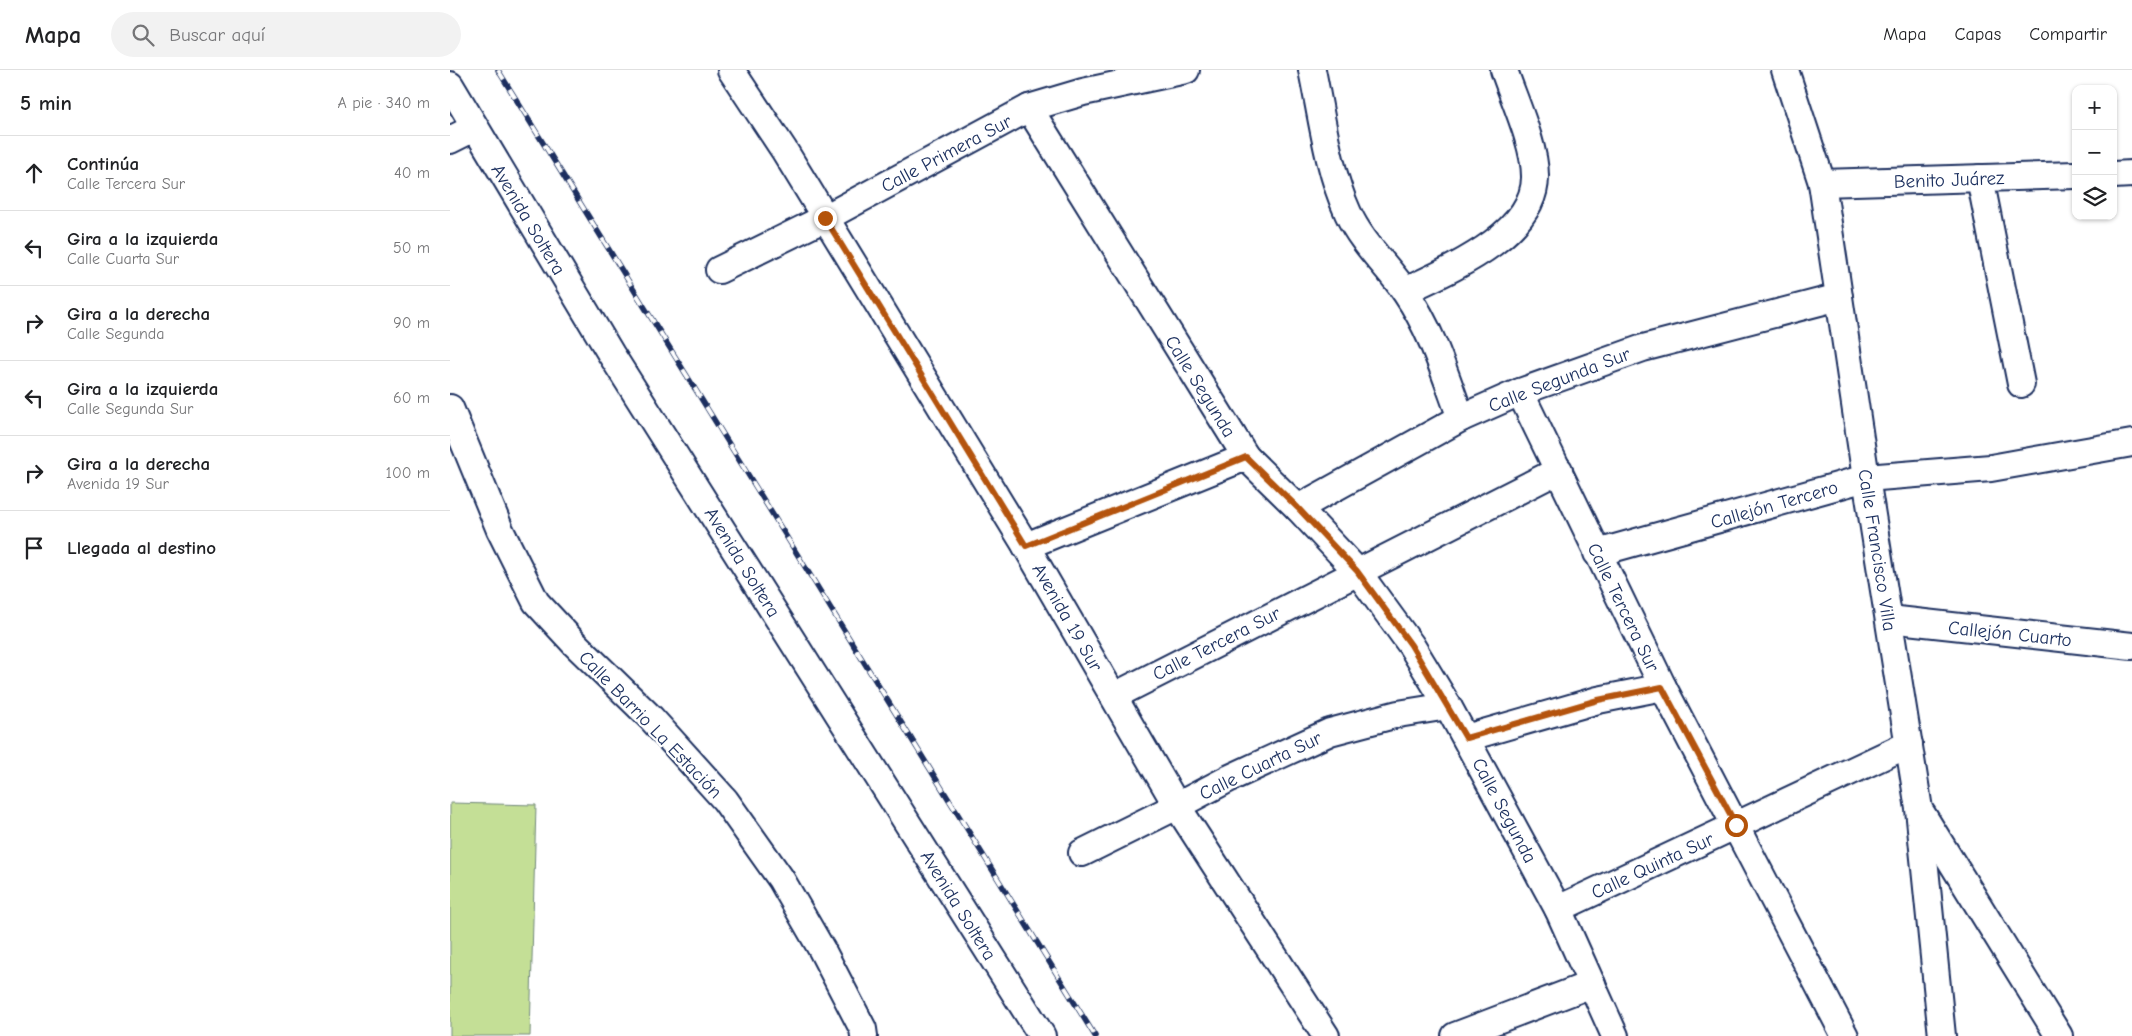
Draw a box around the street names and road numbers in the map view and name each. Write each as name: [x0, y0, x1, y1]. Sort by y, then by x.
street label: Calle Primera Sur: [878, 110, 1016, 198]
street label: Avenida Soltera: [486, 160, 570, 279]
street label: Benito Juárez: [1893, 167, 2005, 193]
street label: Calle Segunda: [1160, 332, 1240, 441]
street label: Calle Segunda Sur: [1485, 343, 1634, 417]
street label: Calle Francisco Villa: [1853, 468, 1901, 633]
street label: Callejón Tercero: [1708, 476, 1841, 534]
street label: Avenida Soltera: [700, 504, 785, 621]
street label: Calle Tercera Sur: [1582, 540, 1664, 676]
street label: Avenida 19 Sur: [1027, 560, 1107, 676]
street label: Calle Tercera Sur: [1149, 602, 1284, 686]
street label: Callejón Cuarto: [1947, 617, 2073, 651]
street label: Calle Barrio La Estación: [574, 646, 726, 803]
street label: Calle Cuarta Sur: [1196, 727, 1326, 805]
street label: Calle Segunda: [1467, 754, 1541, 867]
street label: Calle Quinta Sur: [1588, 828, 1717, 904]
street label: Avenida Soltera: [916, 847, 1001, 964]

